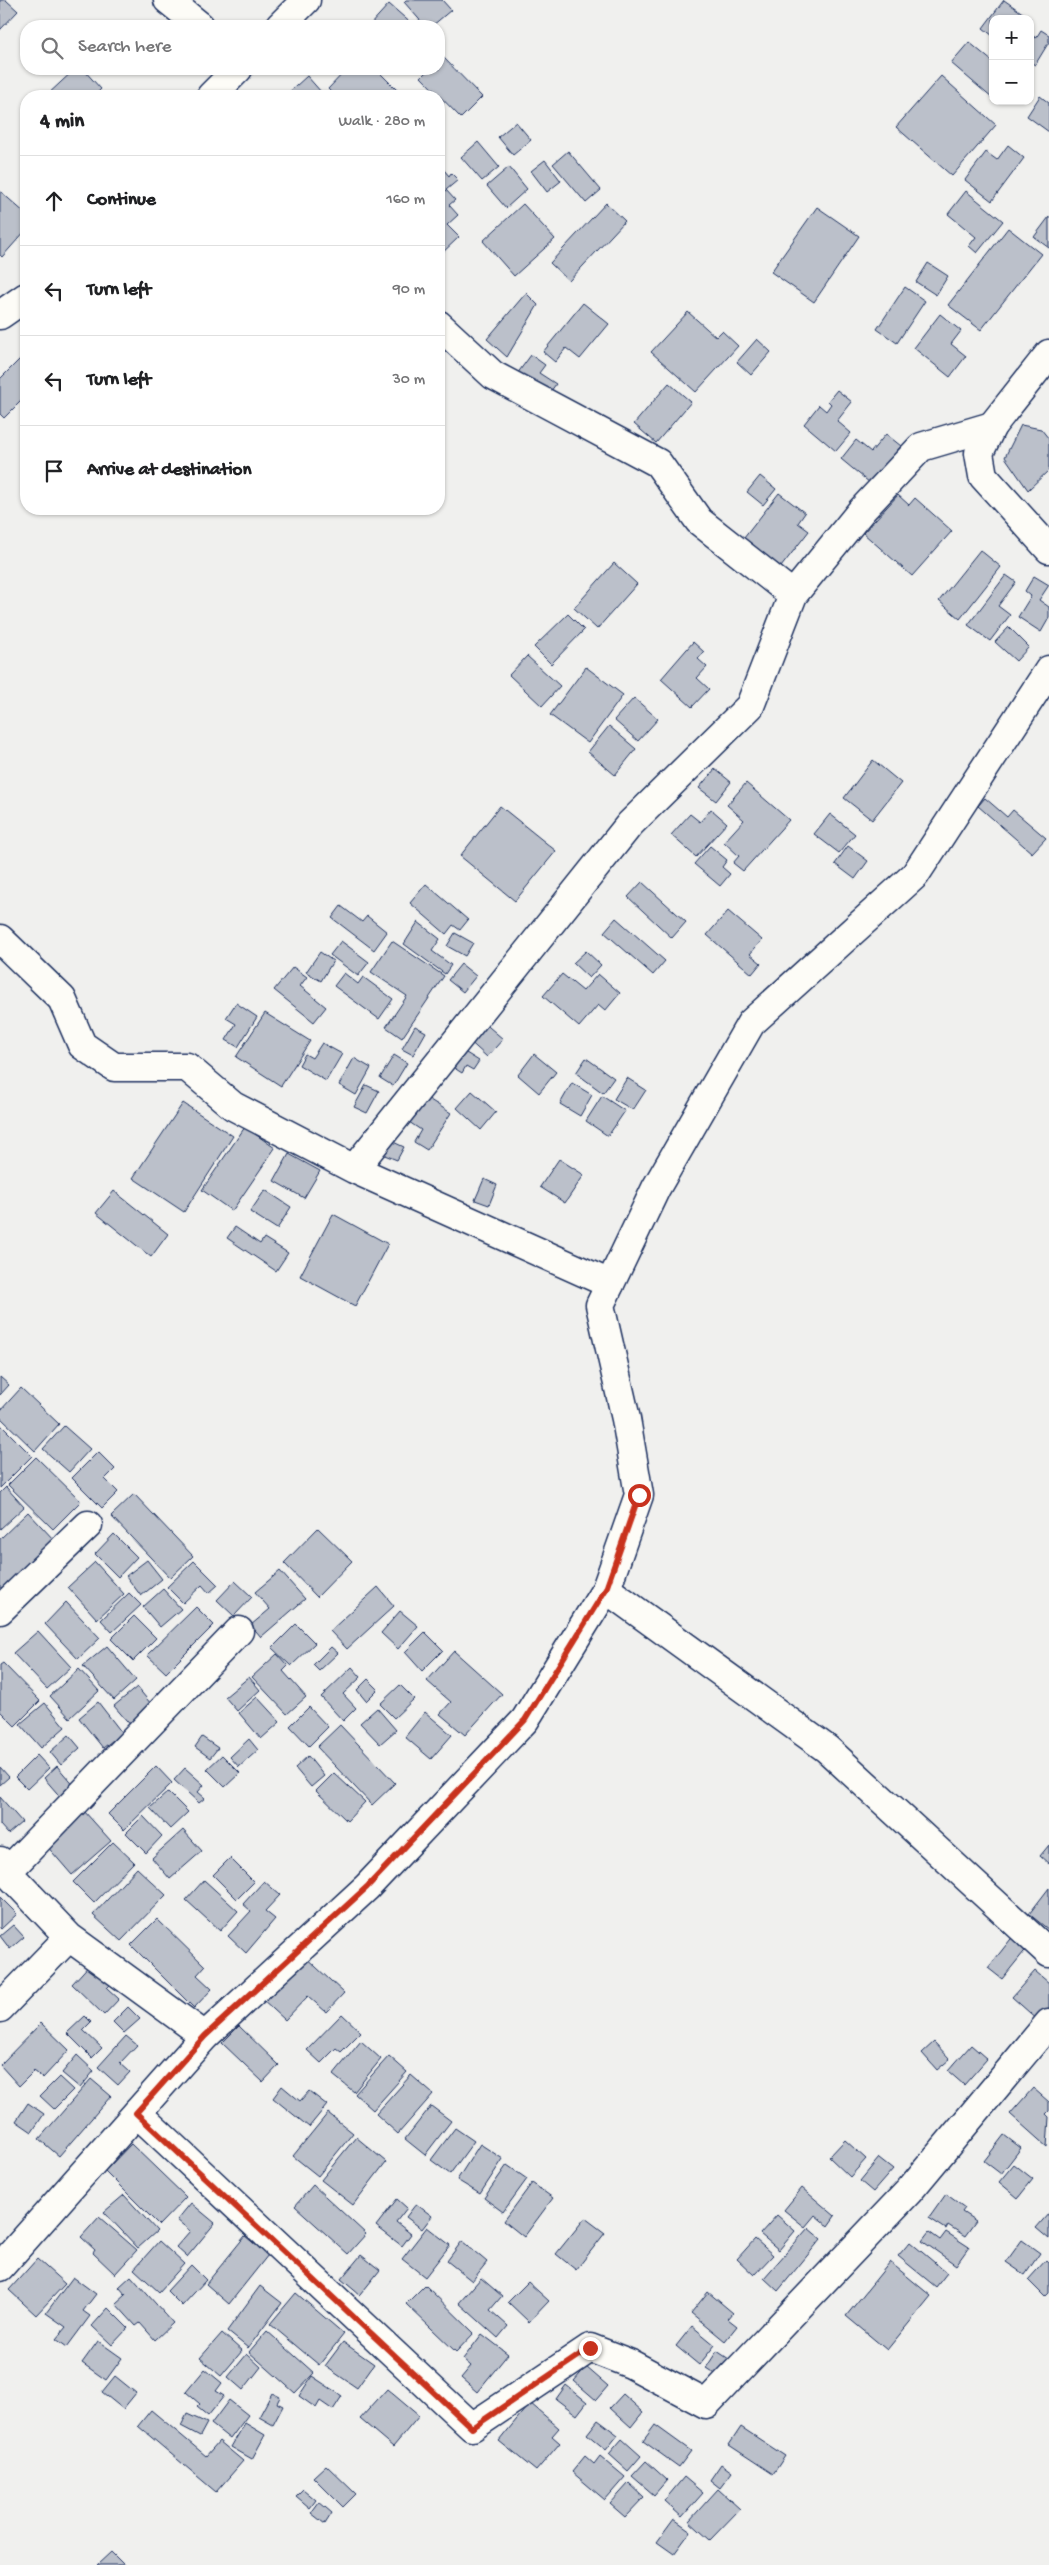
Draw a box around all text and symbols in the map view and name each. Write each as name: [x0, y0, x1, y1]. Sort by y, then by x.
map controls: [989, 15, 1034, 105]
button: +: [989, 15, 1034, 60]
search box: [20, 20, 445, 75]
icon: search: [38, 34, 66, 62]
text: Search here: [78, 36, 172, 59]
button: −: [989, 60, 1034, 105]
text: 4 min: [40, 110, 84, 135]
text: Walk · 280 m: [338, 113, 425, 132]
icon: ahead: [40, 187, 68, 215]
text: Continue: [87, 189, 156, 212]
text: 160 m: [386, 191, 425, 210]
icon: left: [40, 277, 68, 305]
text: Turn left: [87, 279, 151, 302]
text: 90 m: [393, 281, 425, 300]
icon: left: [40, 367, 68, 395]
text: Turn left: [87, 369, 151, 392]
text: 30 m: [392, 371, 425, 390]
icon: arrive: [40, 457, 68, 485]
text: Arrive at destination: [87, 459, 251, 482]
route start: [628, 1484, 651, 1507]
route end: [579, 2337, 602, 2360]

